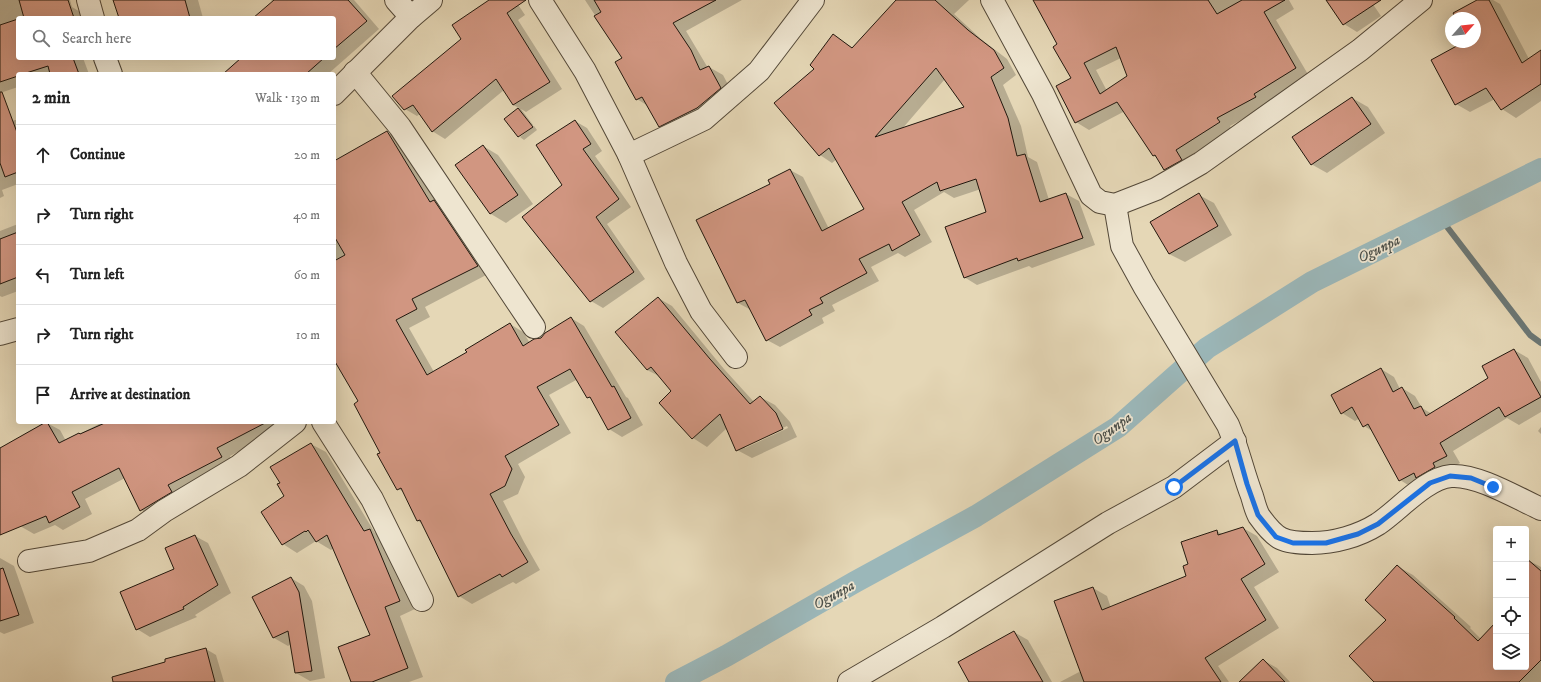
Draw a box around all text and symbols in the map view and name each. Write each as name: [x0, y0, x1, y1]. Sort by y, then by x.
north arrow: [1445, 12, 1481, 48]
search box: [16, 16, 336, 60]
icon: search: [30, 27, 52, 49]
text: Search here: [62, 29, 131, 48]
text: 2 min: [32, 87, 70, 109]
text: Walk · 130 m: [255, 90, 320, 106]
icon: ahead: [32, 144, 54, 166]
text: Continue: [70, 145, 125, 164]
text: 20 m: [294, 147, 320, 163]
icon: right: [32, 204, 54, 226]
text: Turn right: [70, 205, 133, 224]
text: 40 m: [293, 207, 320, 223]
water label: Ogunpa: [1355, 231, 1403, 267]
icon: left: [32, 264, 54, 286]
text: Turn left: [70, 265, 124, 284]
text: 60 m: [294, 267, 320, 283]
icon: right: [32, 324, 54, 346]
text: Turn right: [70, 325, 133, 344]
text: 10 m: [296, 327, 320, 343]
icon: arrive: [32, 384, 54, 406]
text: Arrive at destination: [70, 385, 190, 404]
water label: Ogunpa: [1088, 408, 1136, 450]
route start: [1165, 478, 1183, 496]
route end: [1484, 478, 1502, 496]
map controls: [1493, 526, 1529, 670]
button: +: [1493, 526, 1529, 562]
button: −: [1493, 562, 1529, 598]
water label: Ogunpa: [810, 576, 858, 614]
button: locate: [1493, 598, 1529, 634]
button: layers: [1493, 634, 1529, 670]

